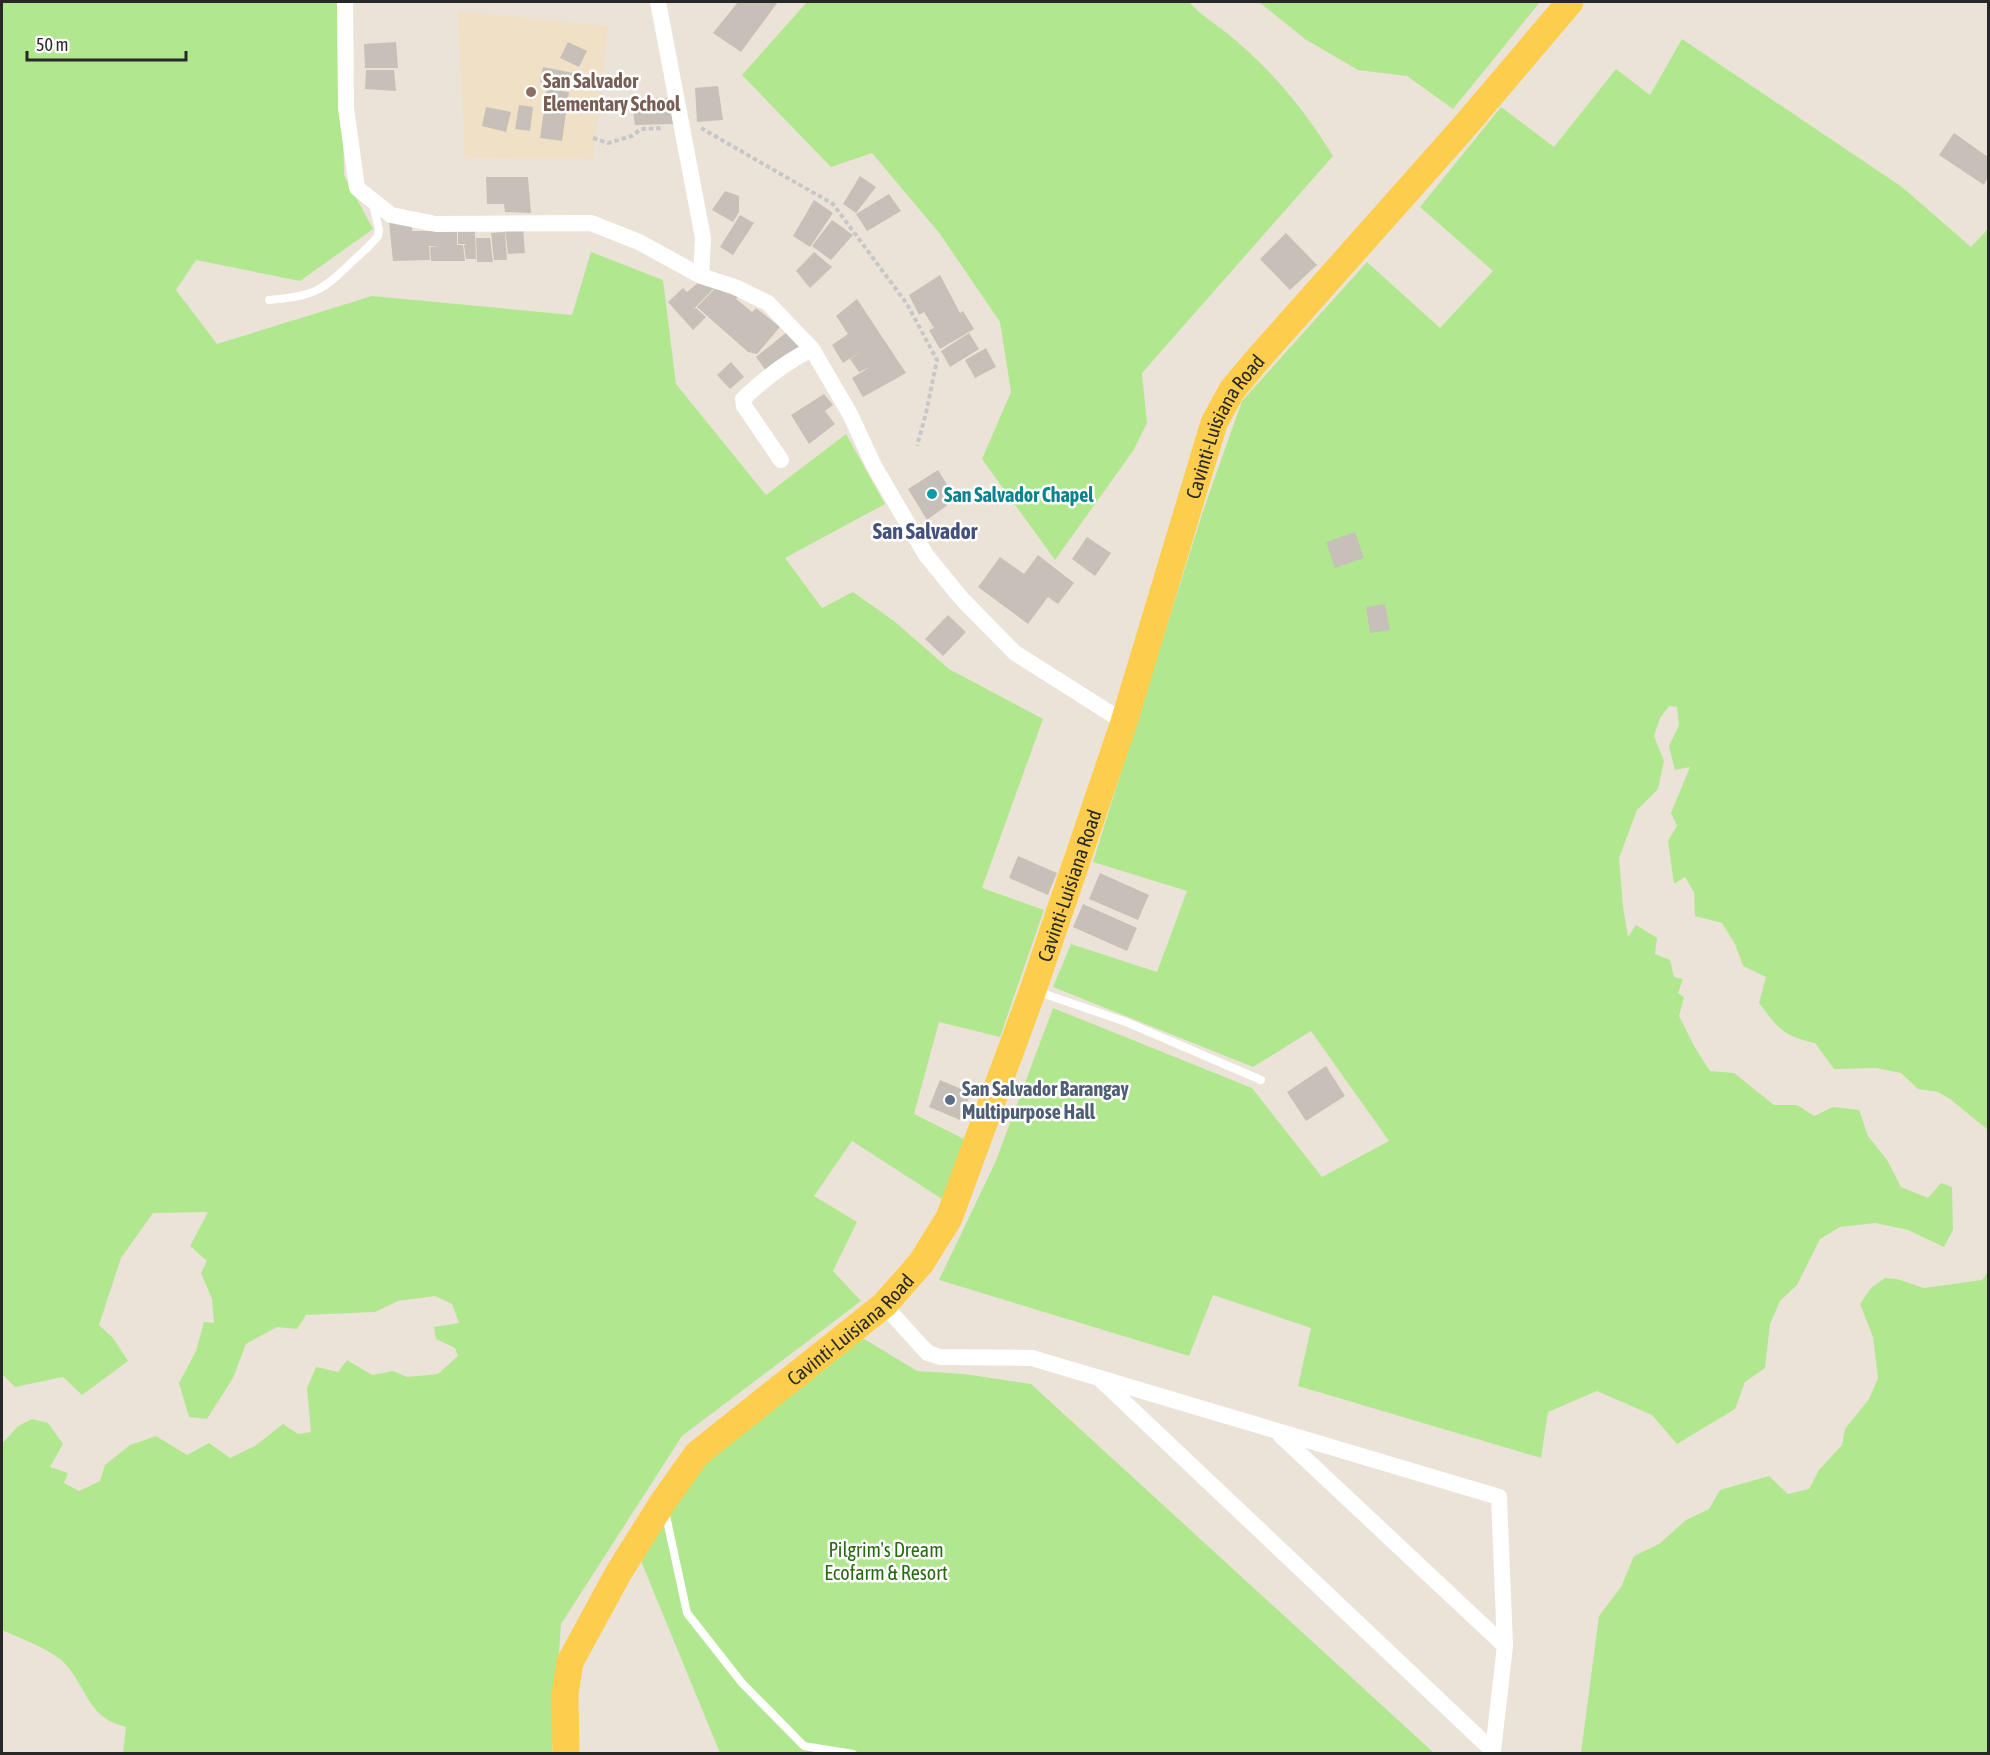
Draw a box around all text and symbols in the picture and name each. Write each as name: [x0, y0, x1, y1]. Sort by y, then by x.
scale bar: [27, 24, 186, 62]
text: 50 m: [36, 34, 68, 55]
place label: San Salvador Elementary School: [543, 69, 681, 115]
marker: San Salvador Elementary School: [524, 85, 538, 99]
street label: Cavinti-Luisiana Road: [1180, 349, 1269, 501]
place label: San Salvador Chapel: [944, 483, 1094, 506]
marker: San Salvador Chapel: [925, 487, 939, 501]
district label: San Salvador: [873, 518, 978, 544]
street label: Cavinti-Luisiana Road: [1032, 806, 1105, 964]
place label: San Salvador Barangay Multipurpose Hall: [962, 1077, 1130, 1123]
marker: San Salvador Barangay Multipurpose Hall: [943, 1093, 957, 1107]
street label: Cavinti-Luisiana Road: [782, 1269, 918, 1389]
park label: Pilgrim's Dream Ecofarm & Resort: [824, 1538, 948, 1584]

